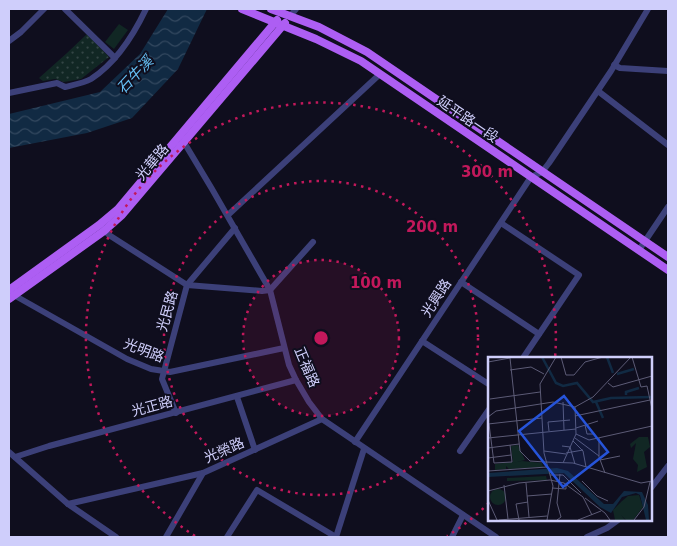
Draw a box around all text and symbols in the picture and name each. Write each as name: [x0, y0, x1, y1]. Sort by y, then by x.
water label: 石牛溪: [113, 51, 158, 98]
street label: 延平路一段: [435, 93, 501, 145]
street label: 光華路: [132, 141, 172, 183]
text: 300 m: [461, 163, 513, 181]
text: 200 m: [406, 218, 458, 236]
text: 100 m: [350, 274, 402, 292]
street label: 光興路: [418, 276, 454, 320]
street label: 光民路: [154, 289, 180, 333]
centre of rings: [312, 329, 330, 347]
street label: 光明路: [122, 335, 166, 365]
street label: 正福路: [291, 345, 323, 389]
inset map: [488, 357, 652, 521]
street label: 光正路: [130, 393, 174, 419]
street label: 光榮路: [202, 434, 246, 466]

